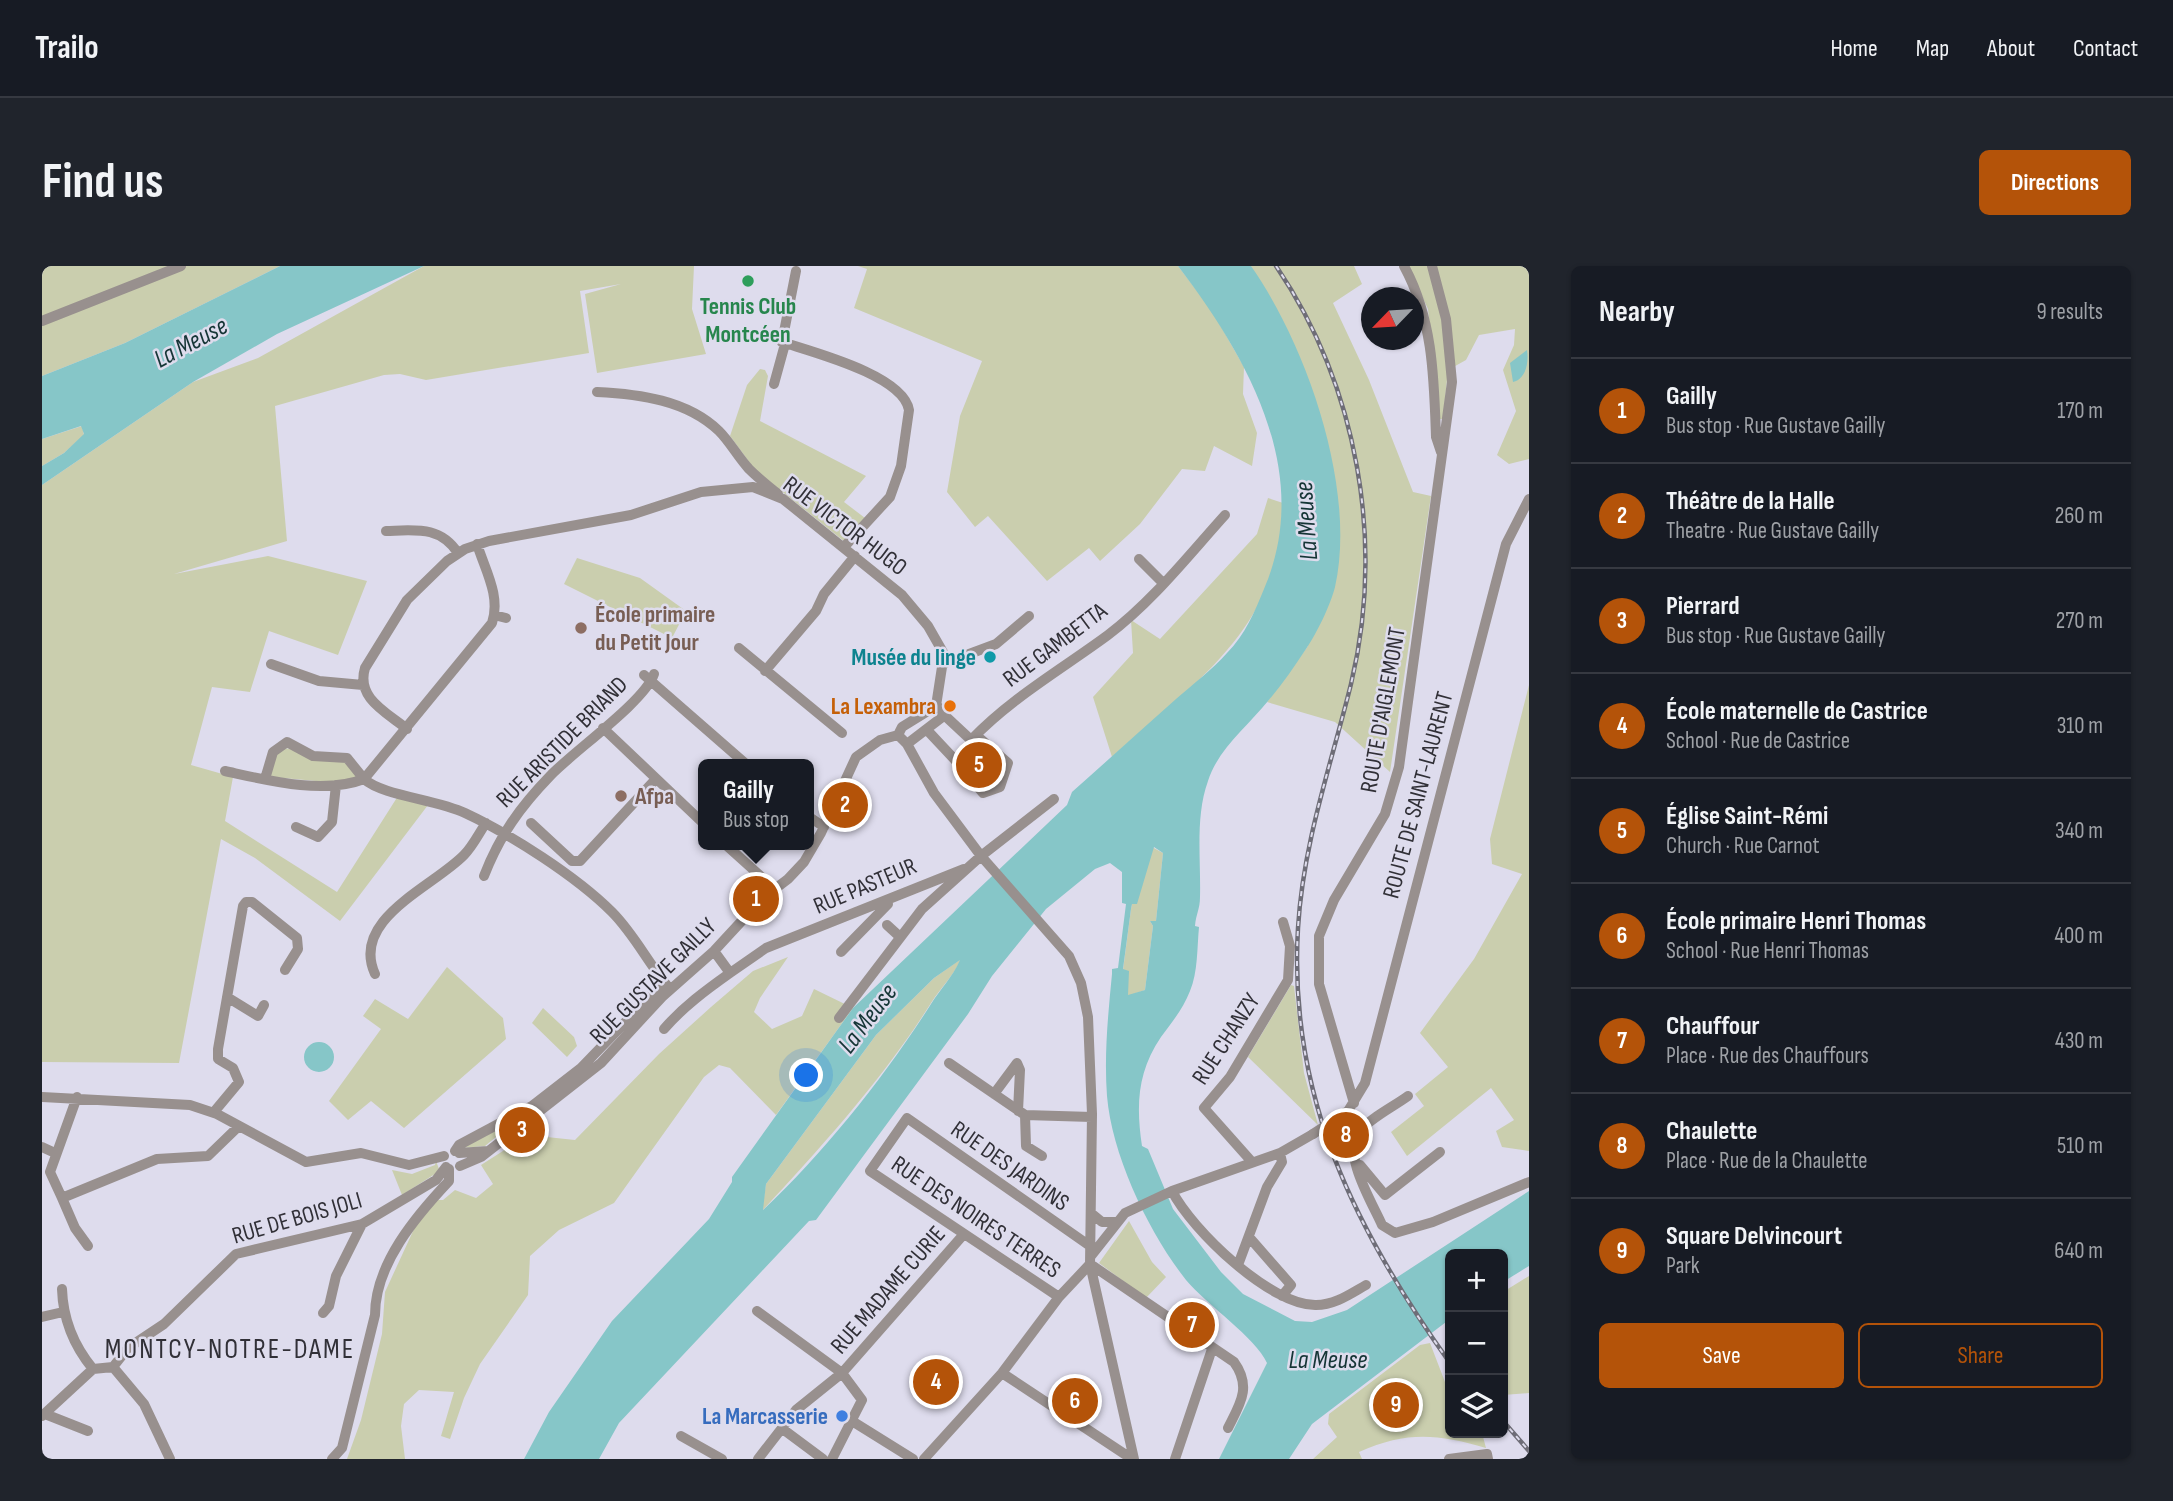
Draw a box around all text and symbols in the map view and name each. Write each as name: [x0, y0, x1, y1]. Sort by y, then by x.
text: Trailo: [35, 28, 99, 68]
text: Home: [1830, 34, 1878, 63]
text: Map: [1916, 34, 1949, 63]
text: About: [1987, 34, 2035, 63]
text: Contact: [2073, 34, 2138, 63]
button: Directions: [1979, 150, 2131, 215]
text: Find us: [42, 153, 164, 212]
marker: Tennis Club Montcéen: [740, 273, 756, 289]
north arrow: [1361, 287, 1424, 350]
place label: Tennis Club Montcéen: [700, 292, 796, 349]
text: Nearby: [1599, 294, 1675, 330]
text: 9 results: [2036, 298, 2103, 326]
water label: La Meuse: [149, 311, 233, 375]
text: Gailly: [1666, 381, 1717, 412]
text: 1: [1617, 397, 1627, 425]
text: 170 m: [2057, 397, 2103, 425]
text: Bus stop · Rue Gustave Gailly: [1666, 412, 1886, 440]
street label: RUE VICTOR HUGO: [777, 470, 913, 582]
water label: La Meuse: [1289, 481, 1325, 561]
text: Théâtre de la Halle: [1666, 486, 1835, 517]
text: 2: [1617, 502, 1627, 530]
text: 260 m: [2055, 502, 2103, 530]
text: Theatre · Rue Gustave Gailly: [1666, 517, 1879, 545]
text: Pierrard: [1666, 591, 1740, 622]
street label: RUE GAMBETTA: [997, 596, 1113, 693]
place label: École primaire du Petit Jour: [595, 600, 715, 657]
text: 3: [1617, 607, 1627, 635]
text: 270 m: [2056, 607, 2103, 635]
marker: École primaire du Petit Jour: [573, 620, 589, 636]
text: Bus stop · Rue Gustave Gailly: [1666, 622, 1886, 650]
street label: ROUTE D'AIGLEMONT: [1354, 625, 1412, 795]
place label: Musée du linge: [851, 643, 976, 672]
marker: Musée du linge: [982, 649, 998, 665]
street label: RUE ARISTIDE BRIAND: [490, 670, 634, 814]
street label: ROUTE DE SAINT-LAURENT: [1376, 688, 1460, 901]
place label: La Lexambra: [831, 692, 936, 721]
text: École maternelle de Castrice: [1666, 696, 1928, 727]
marker: La Lexambra: [942, 698, 958, 714]
text: 4: [1617, 712, 1627, 740]
text: 310 m: [2057, 712, 2103, 740]
text: School · Rue de Castrice: [1666, 727, 1850, 755]
pin: 5: [956, 739, 1002, 791]
popup: [698, 759, 814, 850]
text: Gailly: [723, 775, 774, 806]
pin: 2: [822, 779, 868, 831]
place label: Afpa: [634, 782, 674, 811]
marker: Afpa: [613, 788, 629, 804]
text: Église Saint-Rémi: [1666, 801, 1828, 832]
text: Bus stop: [723, 806, 789, 834]
text: 5: [1617, 817, 1627, 845]
text: 340 m: [2055, 817, 2103, 845]
text: Church · Rue Carnot: [1666, 832, 1820, 860]
street label: RUE PASTEUR: [809, 851, 921, 921]
pin: 1: [733, 873, 779, 925]
text: École primaire Henri Thomas: [1666, 906, 1926, 937]
street label: RUE GUSTAVE GAILLY: [584, 912, 722, 1050]
text: 6: [1617, 922, 1627, 950]
text: 400 m: [2054, 922, 2103, 950]
text: School · Rue Henri Thomas: [1666, 937, 1869, 965]
water label: La Meuse: [832, 978, 904, 1060]
street label: RUE CHANZY: [1186, 988, 1266, 1090]
text: Chauffour: [1666, 1011, 1760, 1042]
text: 7: [1617, 1027, 1627, 1055]
text: 430 m: [2055, 1027, 2103, 1055]
text: Place · Rue des Chauffours: [1666, 1042, 1869, 1070]
your location: [789, 1058, 823, 1092]
pin: 3: [499, 1104, 545, 1156]
pin: 8: [1323, 1109, 1369, 1161]
street label: RUE DES JARDINS: [945, 1115, 1075, 1217]
text: Chaulette: [1666, 1116, 1757, 1147]
text: 8: [1617, 1132, 1627, 1160]
text: 510 m: [2057, 1132, 2103, 1160]
text: Place · Rue de la Chaulette: [1666, 1147, 1868, 1175]
street label: RUE DES NOIRES TERRES: [886, 1150, 1066, 1284]
street label: RUE DE BOIS JOLI: [229, 1186, 365, 1250]
street label: RUE MADAME CURIE: [825, 1220, 951, 1360]
text: Square Delvincourt: [1666, 1221, 1842, 1252]
text: 9: [1617, 1237, 1627, 1265]
text: 640 m: [2054, 1237, 2103, 1265]
map controls: [1445, 1249, 1508, 1438]
button: +: [1445, 1249, 1508, 1312]
text: Park: [1666, 1252, 1700, 1280]
pin: 7: [1169, 1299, 1215, 1351]
button: −: [1445, 1312, 1508, 1375]
button: Save: [1599, 1323, 1844, 1388]
button: Share: [1858, 1323, 2103, 1388]
district label: MONTCY-NOTRE-DAME: [105, 1333, 355, 1366]
water label: La Meuse: [1289, 1345, 1367, 1376]
pin: 4: [913, 1356, 959, 1408]
pin: 6: [1052, 1375, 1098, 1427]
button: layers: [1445, 1375, 1508, 1438]
pin: 9: [1373, 1379, 1419, 1431]
place label: La Marcasserie: [702, 1402, 828, 1431]
marker: La Marcasserie: [834, 1408, 850, 1424]

